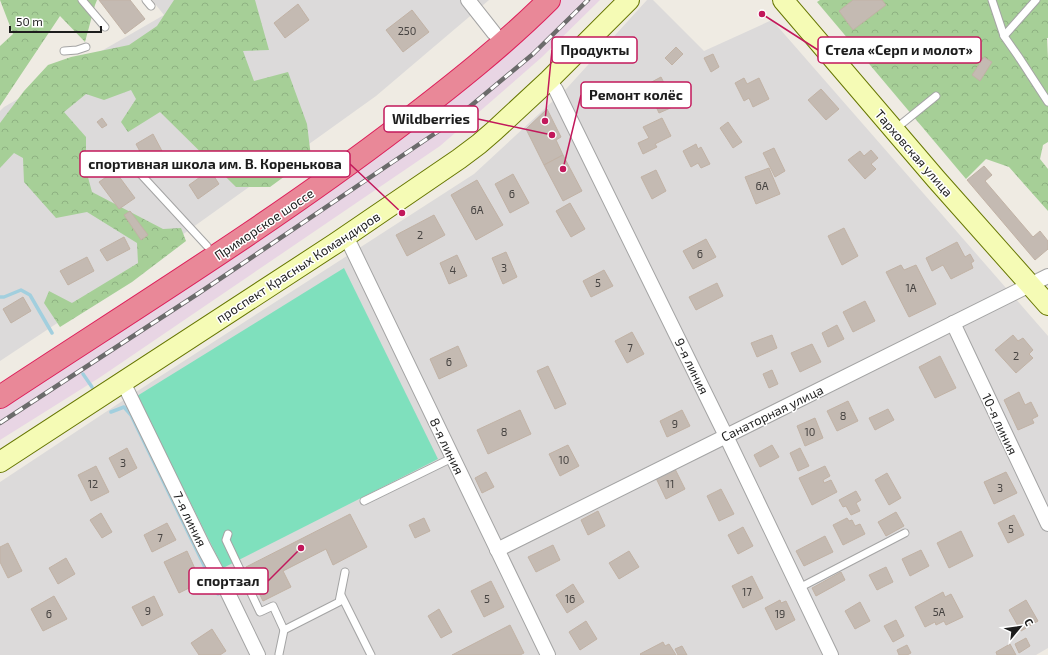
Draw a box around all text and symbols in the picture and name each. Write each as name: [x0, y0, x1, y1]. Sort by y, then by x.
scale bar: [10, 8, 101, 34]
text: 50 m: [16, 14, 43, 28]
house number: 250: [398, 24, 416, 37]
callout: Продукты: [552, 37, 637, 63]
callout: Стела «Серп и молот»: [818, 37, 981, 63]
text: Продукты: [561, 41, 629, 58]
text: Стела «Серп и молот»: [825, 41, 973, 58]
callout: Ремонт колёс: [581, 82, 691, 108]
text: Ремонт колёс: [589, 86, 683, 103]
callout: Wildberries: [384, 106, 478, 132]
street label: Тарховская улица: [872, 106, 956, 200]
text: Wildberries: [392, 110, 470, 127]
callout: спортивная школа им. В. Коренькова: [80, 151, 350, 177]
text: спортивная школа им. В. Коренькова: [88, 155, 342, 172]
house number: 6А: [755, 179, 769, 192]
street label: Приморское шоссе: [211, 185, 317, 263]
house number: 6: [509, 187, 515, 200]
house number: 6А: [470, 203, 484, 216]
street label: проспект Красных Командиров: [213, 208, 383, 326]
house number: 2: [417, 228, 423, 241]
house number: 6: [697, 247, 703, 260]
house number: 3: [501, 261, 507, 274]
house number: 4: [450, 263, 457, 276]
house number: 5: [595, 276, 601, 289]
house number: 1А: [905, 281, 917, 294]
street label: 9-я линия: [672, 335, 712, 397]
house number: 7: [627, 341, 633, 354]
house number: 2: [1013, 349, 1019, 362]
house number: 6: [446, 355, 452, 368]
street label: Санаторная улица: [718, 381, 826, 445]
street label: 10-я линия: [979, 391, 1021, 457]
house number: 8: [840, 409, 846, 422]
street label: 8-я линия: [426, 415, 468, 477]
house number: 9: [672, 417, 678, 430]
house number: 8: [501, 425, 507, 438]
house number: 10: [804, 425, 816, 438]
house number: 10: [558, 453, 570, 466]
house number: 3: [120, 456, 126, 469]
house number: 12: [88, 477, 98, 490]
house number: 11: [666, 477, 674, 490]
house number: 3: [997, 481, 1003, 494]
street label: 7-я линия: [170, 489, 210, 549]
house number: 5: [1008, 522, 1014, 535]
house number: 7: [157, 531, 163, 544]
callout: спортзал: [189, 568, 268, 594]
text: спортзал: [197, 572, 259, 589]
house number: 17: [742, 585, 752, 598]
house number: 5: [484, 592, 490, 605]
house number: 16: [565, 592, 575, 605]
house number: 9: [145, 604, 151, 617]
house number: 5А: [933, 605, 946, 618]
house number: 6: [46, 607, 52, 620]
house number: 19: [775, 607, 785, 620]
north arrow: [1000, 607, 1040, 647]
text: С: [1022, 616, 1037, 628]

